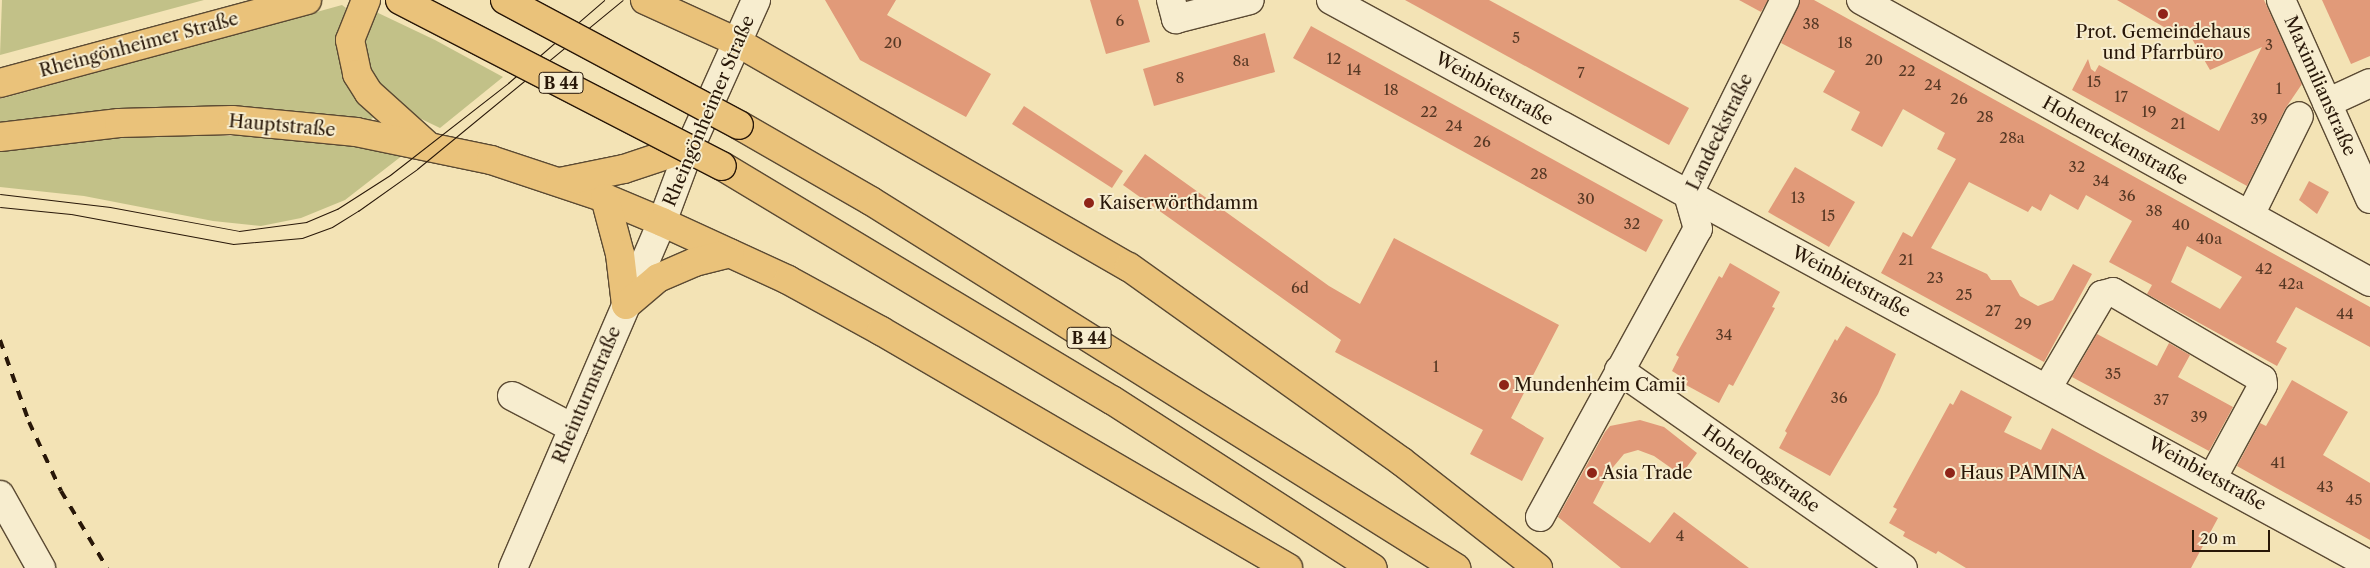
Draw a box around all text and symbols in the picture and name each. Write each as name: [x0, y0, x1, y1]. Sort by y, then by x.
street label: Rheingönheimer Straße: [37, 8, 241, 82]
marker: Prot. Gemeindehaus und Pfarrbüro: [2157, 8, 2169, 20]
street label: Rheingönheimer Straße: [659, 12, 759, 210]
house number: 6: [1116, 12, 1124, 30]
street label: Maximilianstraße: [2279, 13, 2361, 159]
house number: 38: [1802, 15, 1820, 33]
place label: Prot. Gemeindehaus und Pfarrbüro: [2075, 22, 2251, 64]
house number: 5: [1512, 29, 1520, 47]
house number: 20: [884, 34, 902, 52]
house number: 18: [1837, 34, 1853, 52]
house number: 3: [2265, 36, 2273, 54]
street label: Weinbietstraße: [1431, 48, 1557, 130]
house number: 12: [1327, 50, 1341, 68]
house number: 20: [1865, 51, 1883, 69]
house number: 8a: [1233, 52, 1249, 70]
house number: 14: [1347, 61, 1361, 79]
house number: 22: [1898, 62, 1916, 80]
house number: 7: [1577, 64, 1585, 82]
house number: 8: [1176, 69, 1184, 87]
road number: B 44: [538, 70, 584, 96]
street label: Landeckstraße: [1682, 70, 1758, 194]
house number: 15: [2087, 73, 2101, 91]
house number: 24: [1924, 76, 1942, 94]
house number: 1: [2276, 80, 2282, 98]
house number: 18: [1383, 81, 1399, 99]
house number: 17: [2114, 88, 2128, 106]
house number: 26: [1950, 90, 1968, 108]
street label: Hoheneckenstraße: [2039, 92, 2191, 190]
house number: 22: [1420, 103, 1438, 121]
house number: 19: [2141, 103, 2157, 121]
house number: 28: [1976, 108, 1994, 126]
house number: 39: [2250, 110, 2268, 128]
street label: Hauptstraße: [228, 111, 336, 141]
house number: 21: [2171, 115, 2185, 133]
house number: 24: [1445, 117, 1463, 135]
house number: 28a: [1999, 129, 2025, 147]
house number: 26: [1473, 133, 1491, 151]
house number: 32: [2069, 158, 2085, 176]
house number: 28: [1530, 165, 1548, 183]
house number: 34: [2093, 172, 2109, 190]
house number: 36: [2118, 187, 2136, 205]
house number: 13: [1791, 189, 1805, 207]
house number: 30: [1577, 190, 1595, 208]
place label: Kaiserwörthdamm: [1099, 192, 1258, 214]
marker: Kaiserwörthdamm: [1083, 197, 1095, 209]
house number: 38: [2145, 202, 2163, 220]
house number: 15: [1821, 207, 1835, 225]
house number: 32: [1624, 215, 1640, 233]
house number: 40: [2172, 216, 2190, 234]
house number: 40a: [2196, 230, 2222, 248]
street label: Weinbietstraße: [1788, 242, 1914, 322]
house number: 21: [1899, 251, 1913, 269]
house number: 42: [2255, 260, 2273, 278]
house number: 23: [1927, 269, 1943, 287]
house number: 42a: [2278, 275, 2304, 293]
house number: 6d: [1291, 279, 1309, 297]
house number: 25: [1956, 286, 1972, 304]
house number: 27: [1985, 302, 2001, 320]
house number: 44: [2336, 305, 2354, 323]
house number: 29: [2014, 315, 2032, 333]
street label: Rheinturmstraße: [548, 323, 626, 467]
road number: B 44: [1066, 324, 1112, 352]
house number: 34: [1716, 326, 1732, 344]
house number: 1: [1433, 358, 1439, 376]
house number: 35: [2105, 365, 2121, 383]
place label: Mundenheim Camii: [1514, 374, 1686, 396]
marker: Mundenheim Camii: [1498, 379, 1510, 391]
house number: 36: [1830, 389, 1848, 407]
house number: 37: [2153, 391, 2169, 409]
house number: 39: [2190, 408, 2208, 426]
street label: Hoheloogstraße: [1698, 421, 1824, 517]
street label: Weinbietstraße: [2144, 433, 2270, 515]
house number: 41: [2271, 454, 2285, 472]
place label: Asia Trade: [1602, 462, 1693, 484]
place label: Haus PAMINA: [1960, 462, 2086, 484]
marker: Asia Trade: [1586, 467, 1598, 479]
marker: Haus PAMINA: [1944, 467, 1956, 479]
house number: 43: [2317, 478, 2333, 496]
house number: 45: [2346, 491, 2362, 509]
scale bar: [2195, 520, 2272, 552]
house number: 4: [1676, 527, 1684, 545]
text: 20 m: [2200, 529, 2236, 548]

